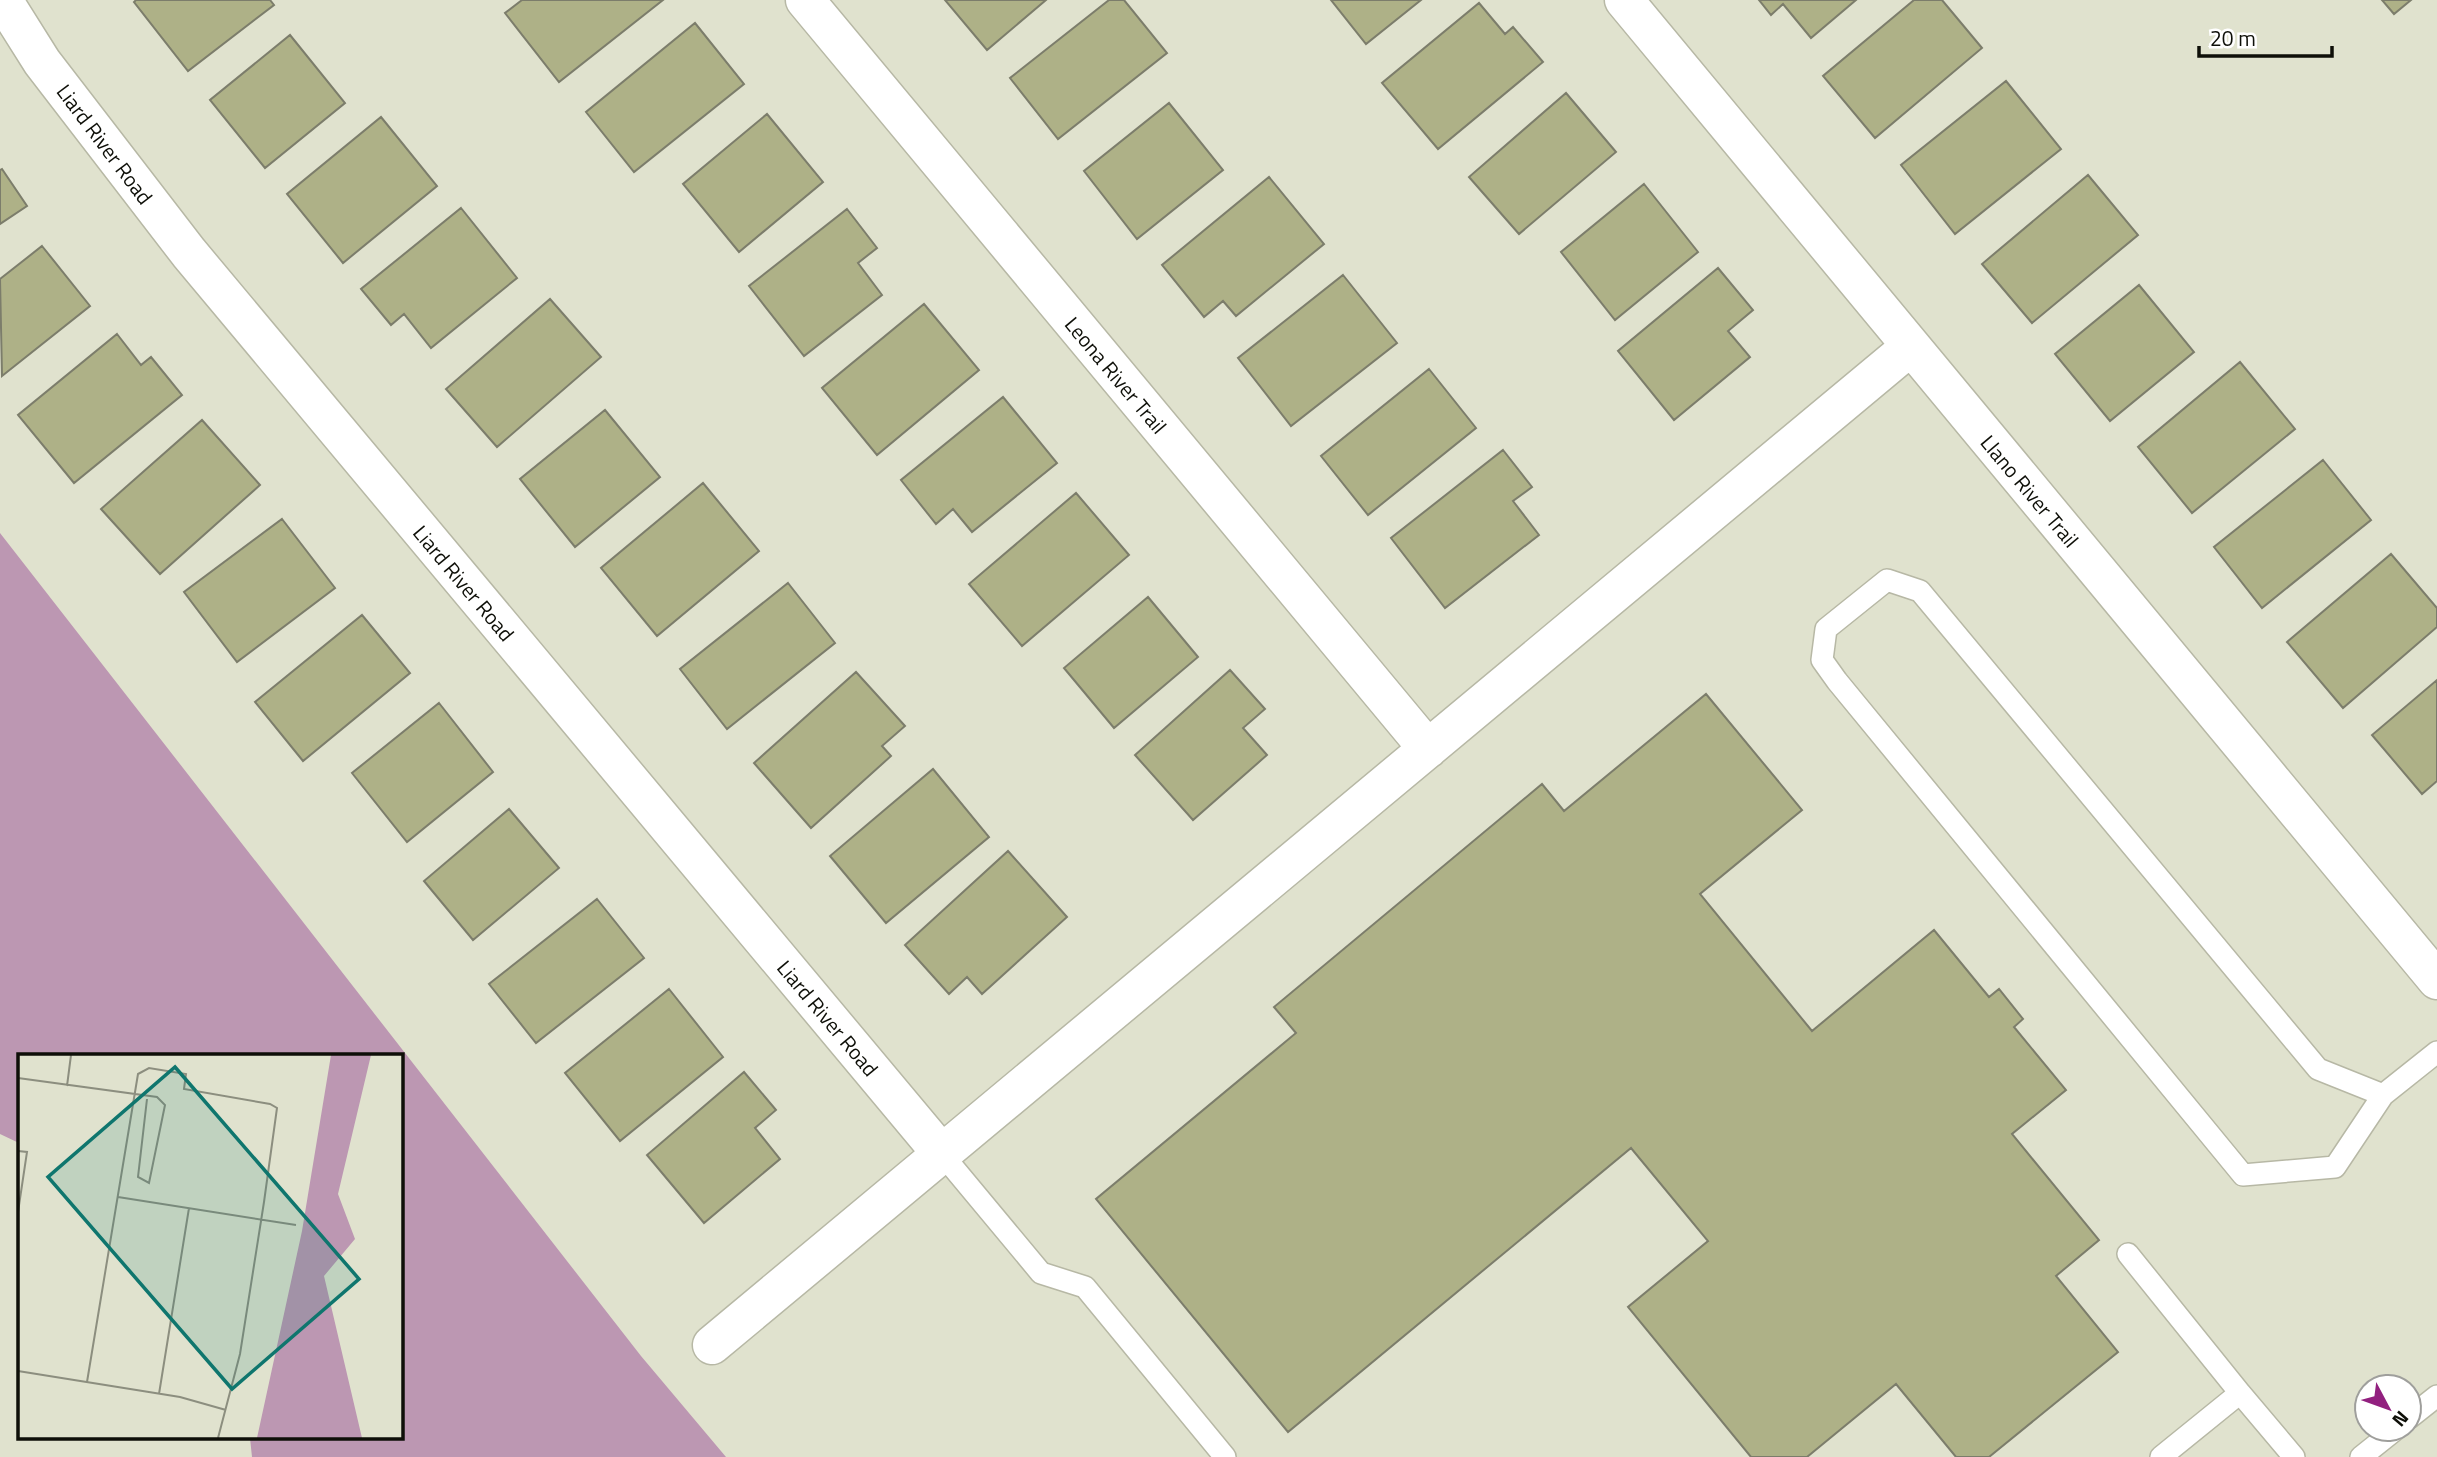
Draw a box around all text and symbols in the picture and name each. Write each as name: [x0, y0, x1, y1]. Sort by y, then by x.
scale bar: [2199, 14, 2332, 58]
text: 20 m: [2210, 22, 2256, 54]
street label: Liard River Road: [49, 77, 161, 211]
street label: Leona River Trail: [1057, 309, 1175, 441]
street label: Llano River Trail: [1973, 428, 2087, 554]
street label: Liard River Road: [406, 518, 522, 648]
street label: Liard River Road: [770, 953, 886, 1083]
inset map: [18, 1054, 402, 1440]
north arrow: [2353, 1373, 2423, 1443]
text: N: [2386, 1405, 2416, 1434]

